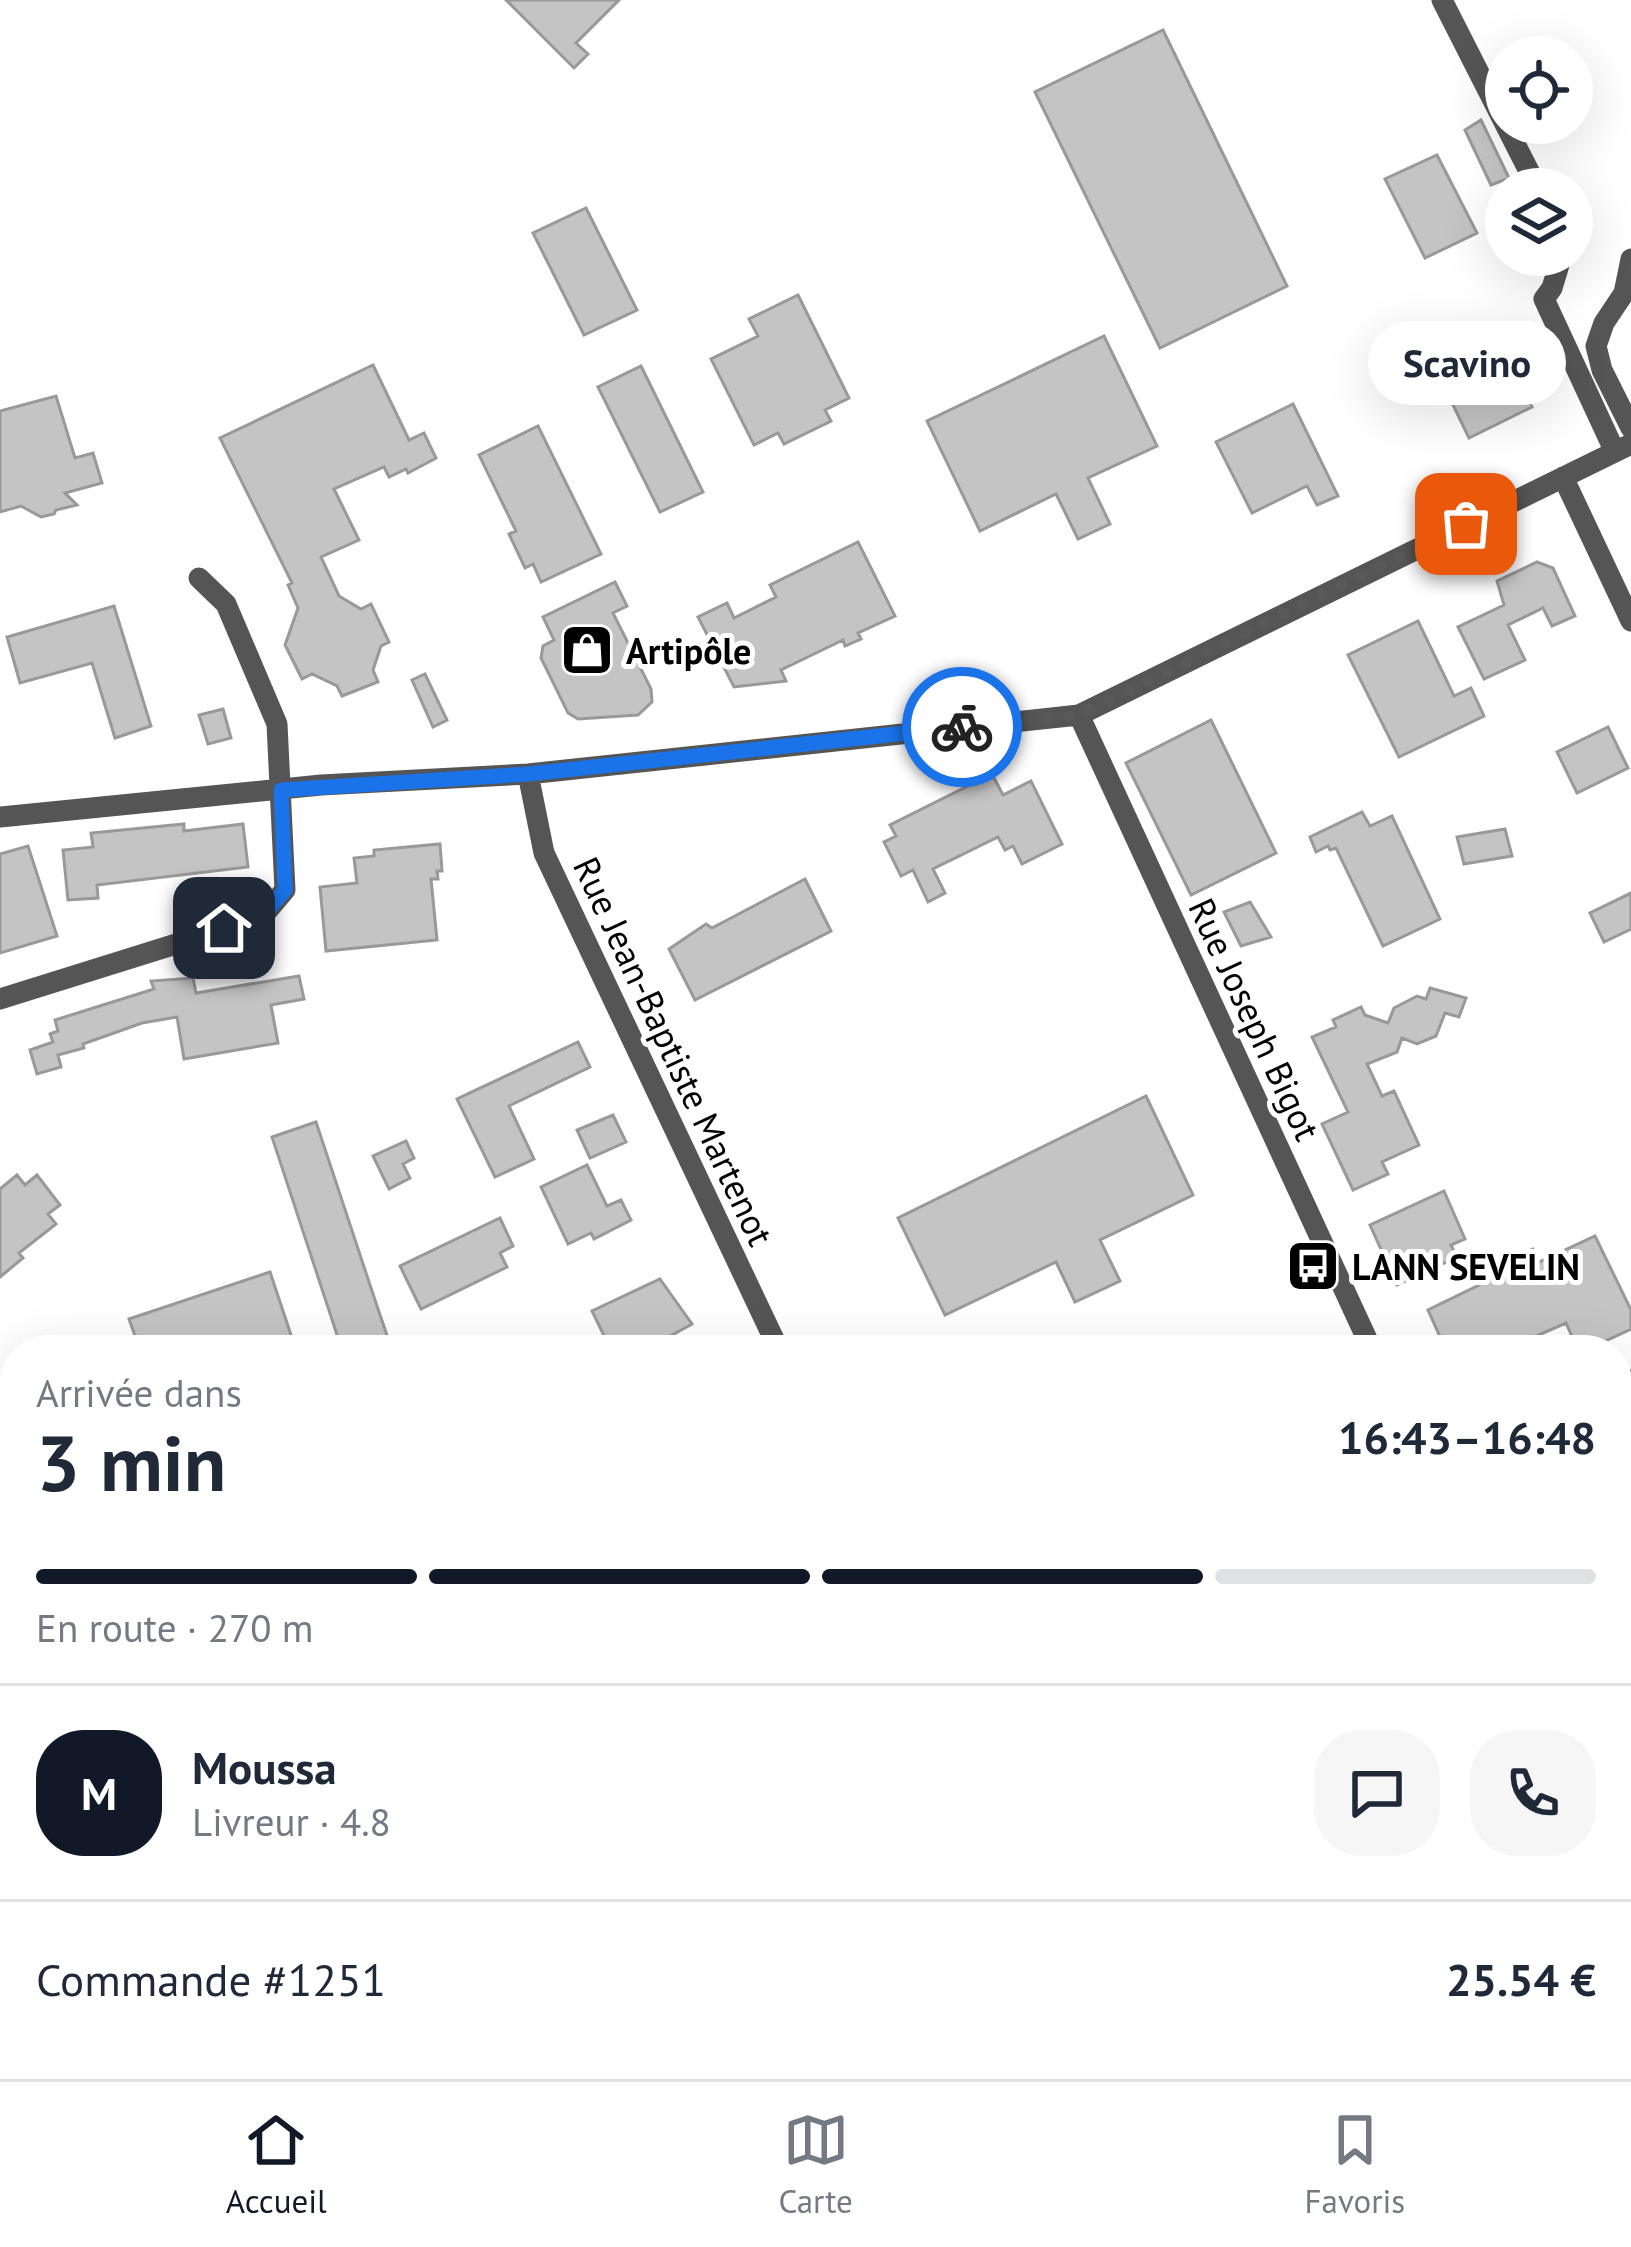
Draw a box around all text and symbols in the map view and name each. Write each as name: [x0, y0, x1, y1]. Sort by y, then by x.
map controls: [1485, 36, 1593, 276]
button: locate: [1485, 36, 1593, 144]
button: layers: [1485, 168, 1593, 276]
callout: Scavino: [1367, 320, 1565, 404]
text: Scavino: [1403, 337, 1531, 388]
pin: [1415, 473, 1517, 575]
icon: bag: [1433, 491, 1499, 557]
shop icon: Artipôle: [559, 622, 615, 678]
place label: Artipôle: [626, 627, 751, 674]
courier: [902, 667, 1022, 787]
icon: bike: [929, 694, 995, 760]
street label: Rue Jean-Baptiste Martenot: [563, 849, 785, 1253]
pin: [173, 877, 275, 979]
street label: Rue Joseph Bigot: [1178, 890, 1332, 1148]
icon: home: [191, 895, 257, 961]
bus stop icon: LANN SEVELIN: [1285, 1238, 1341, 1294]
place label: LANN SEVELIN: [1352, 1243, 1580, 1290]
text: Arrivée dans: [36, 1367, 242, 1418]
text: 16:43–16:48: [1338, 1408, 1596, 1466]
text: 3 min: [36, 1412, 226, 1513]
text: En route · 270 m: [36, 1602, 314, 1653]
button: chat: [1314, 1730, 1440, 1856]
button: phone: [1470, 1730, 1596, 1856]
text: Moussa: [192, 1738, 337, 1796]
text: M: [81, 1764, 117, 1822]
text: Livreur · 4.8: [192, 1796, 391, 1847]
text: Commande #1251: [36, 1950, 386, 2008]
text: 25.54 €: [1446, 1950, 1596, 2008]
tab: Accueil: [226, 2107, 327, 2222]
tab: Carte: [778, 2107, 853, 2222]
tab: Favoris: [1305, 2107, 1405, 2222]

